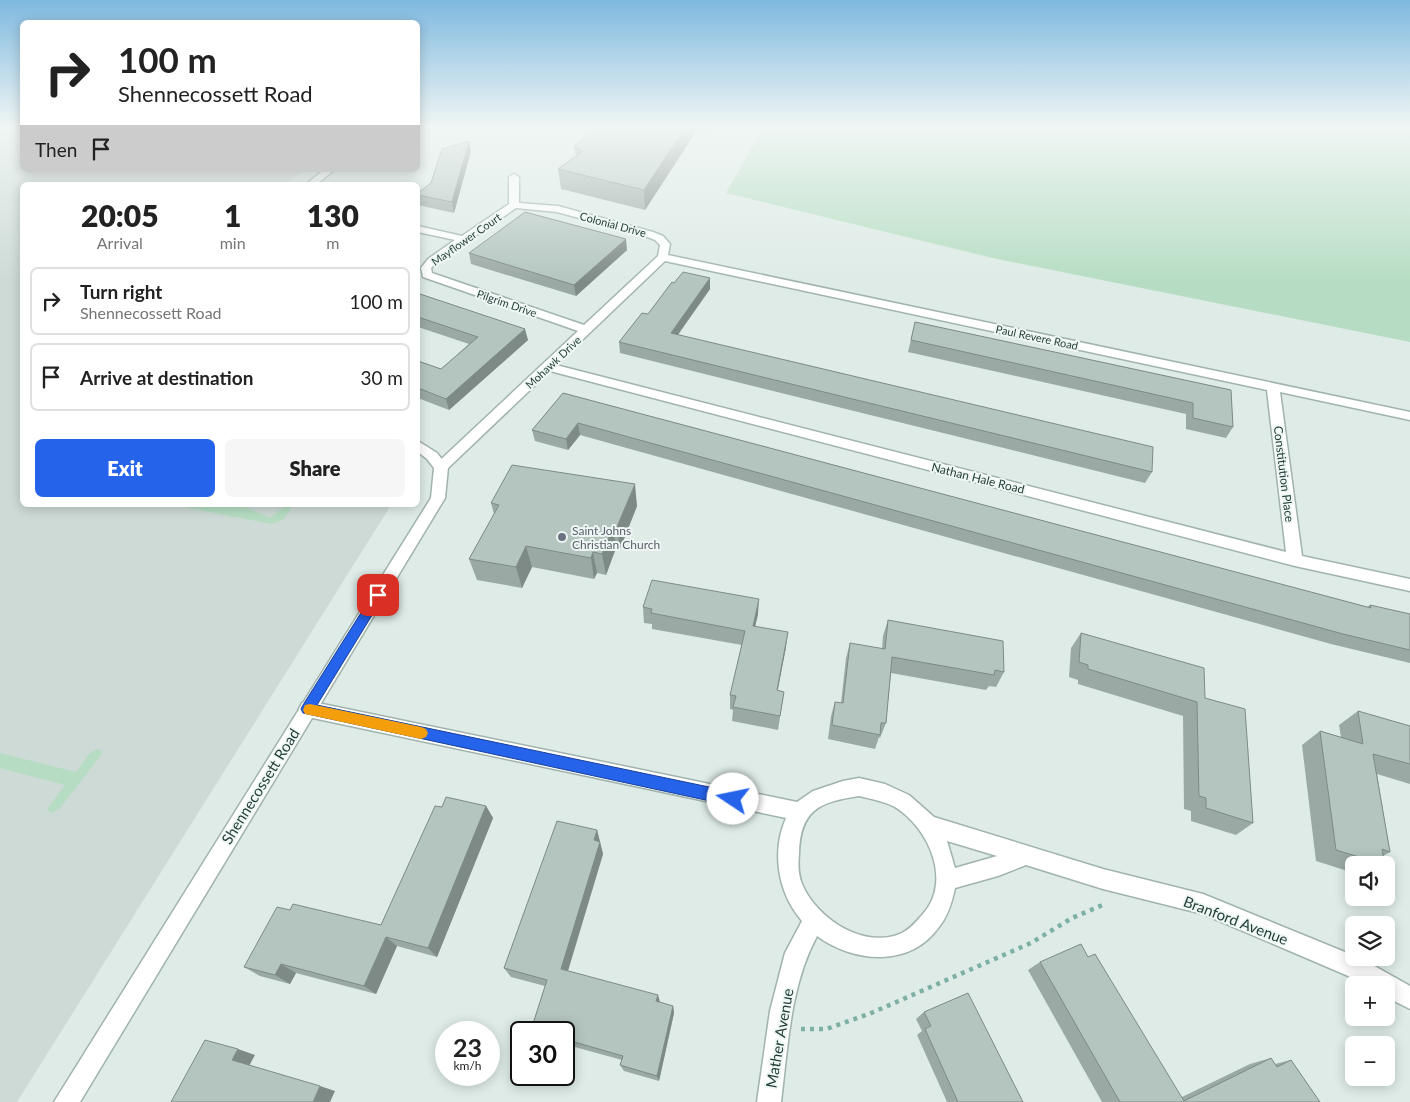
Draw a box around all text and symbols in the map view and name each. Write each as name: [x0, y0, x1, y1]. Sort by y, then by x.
text: 100 m: [118, 38, 217, 80]
icon: right: [35, 40, 100, 105]
text: Shennecossett Road: [118, 80, 313, 107]
icon: arrive: [87, 135, 115, 163]
text: Then: [35, 138, 77, 161]
text: 20:05: [81, 197, 159, 233]
text: 1: [224, 197, 241, 233]
text: 130: [307, 197, 359, 233]
street label: Colonial Drive: [578, 209, 648, 239]
street label: Mayflower Court: [429, 210, 503, 268]
text: Arrival: [97, 233, 143, 252]
text: min: [220, 233, 246, 252]
text: m: [326, 233, 339, 252]
text: Turn right: [80, 280, 162, 303]
icon: right: [37, 287, 65, 315]
street label: Pilgrim Drive: [475, 287, 539, 319]
text: 100 m: [349, 290, 403, 313]
text: Shennecossett Road: [80, 303, 222, 322]
street label: Paul Revere Road: [995, 322, 1079, 352]
street label: Mohawk Drive: [523, 333, 584, 391]
icon: arrive: [37, 363, 65, 391]
text: Arrive at destination: [80, 366, 253, 389]
text: 30 m: [360, 366, 403, 389]
street label: Constitution Place: [1271, 425, 1297, 523]
button: Exit: [35, 439, 215, 497]
button: Share: [225, 439, 405, 497]
street label: Nathan Hale Road: [930, 459, 1026, 497]
place label: Saint Johns Christian Church: [572, 523, 660, 552]
marker: Saint Johns Christian Church: [556, 531, 568, 543]
pin: [357, 574, 399, 616]
icon: arrive: [364, 581, 392, 609]
street label: Shennecossett Road: [217, 725, 303, 847]
position arrow: [706, 772, 758, 824]
map controls: [1345, 856, 1395, 1086]
button: sound: [1345, 856, 1395, 906]
street label: Branford Avenue: [1181, 892, 1291, 948]
button: layers: [1345, 916, 1395, 966]
button: +: [1345, 976, 1395, 1026]
street label: Mather Avenue: [761, 987, 797, 1089]
speed limit sign: 30: [510, 1021, 575, 1086]
text: 23: [453, 1032, 482, 1062]
button: −: [1345, 1036, 1395, 1086]
text: km/h: [453, 1058, 482, 1073]

